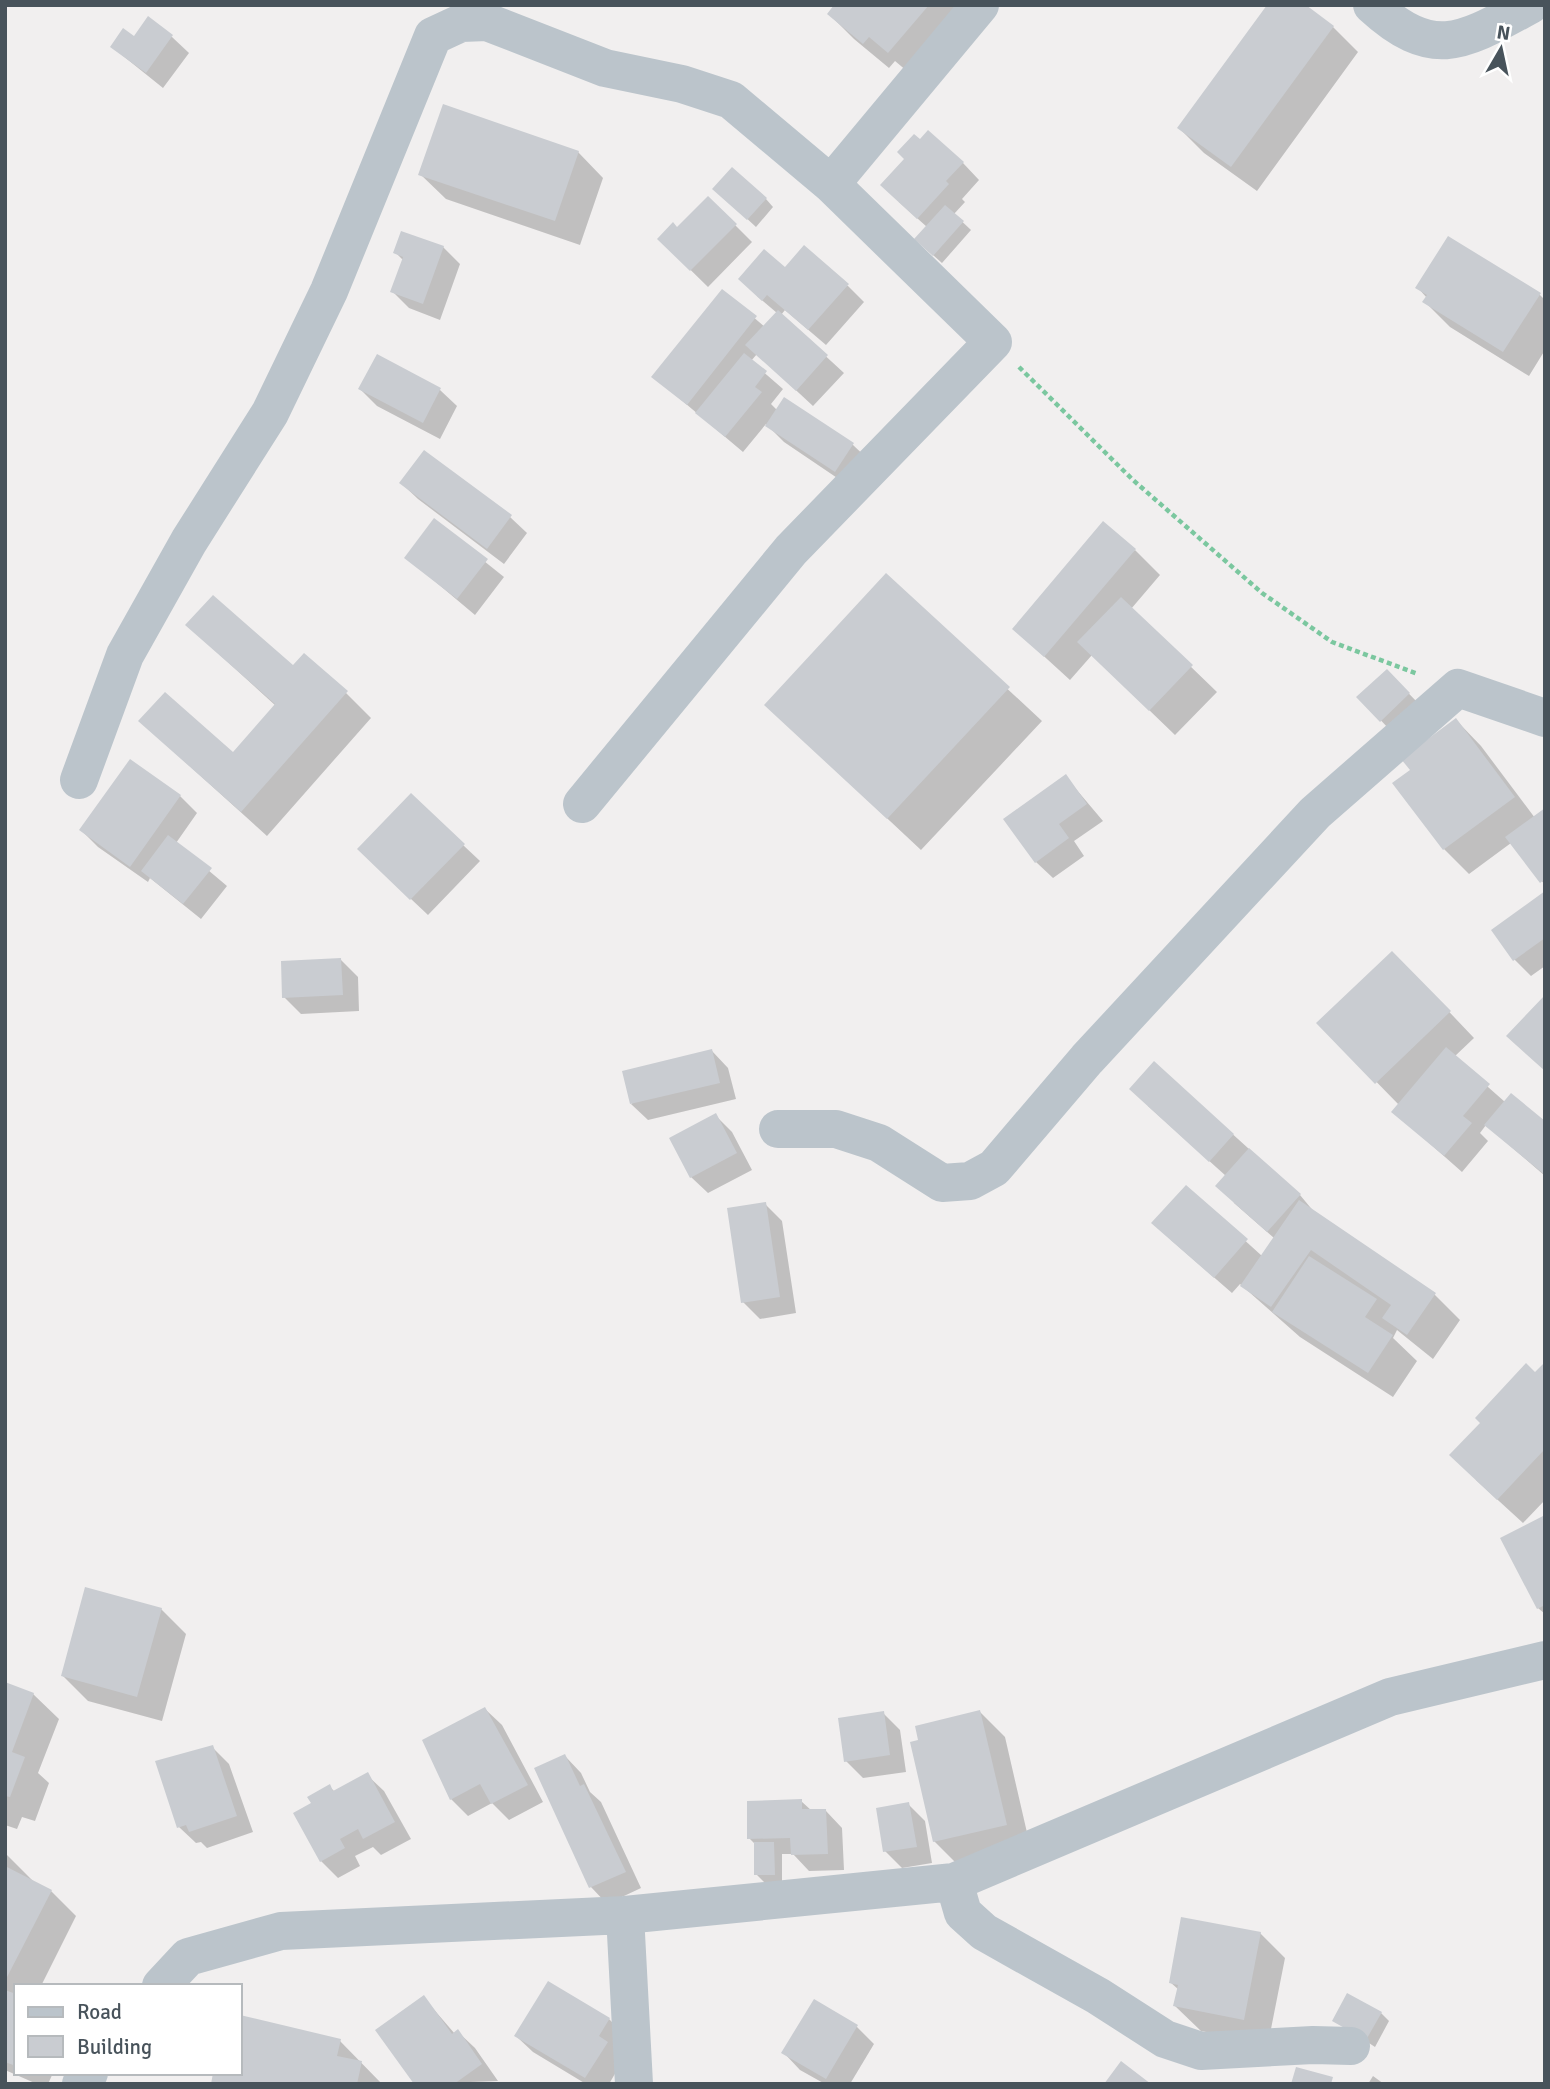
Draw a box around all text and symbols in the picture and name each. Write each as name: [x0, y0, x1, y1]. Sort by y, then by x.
north arrow: [1466, 14, 1536, 84]
text: N: [1495, 20, 1512, 46]
legend: [14, 1984, 242, 2075]
text: Road: [77, 1999, 122, 2025]
text: Building: [77, 2034, 152, 2060]

